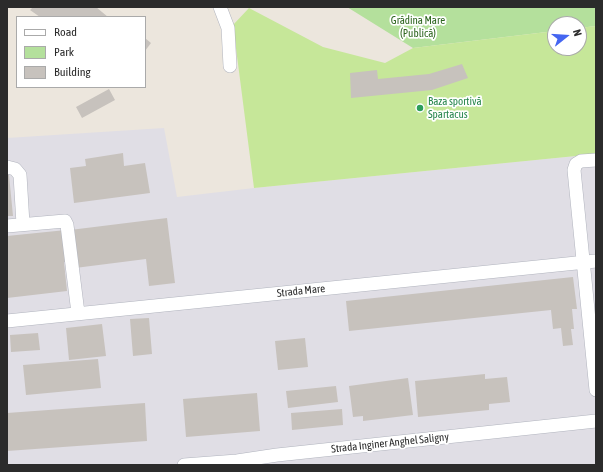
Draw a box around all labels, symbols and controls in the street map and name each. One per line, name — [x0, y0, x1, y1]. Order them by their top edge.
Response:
park label: Grădina Mare (Publică) — [391, 14, 445, 40]
legend — [16, 16, 146, 88]
north arrow — [547, 16, 587, 56]
text: Road — [54, 25, 77, 39]
text: N — [571, 28, 584, 38]
text: Park — [54, 45, 74, 59]
text: Building — [54, 65, 91, 79]
place label: Baza sportivă Spartacus — [428, 95, 482, 121]
marker: Baza sportivă Spartacus — [415, 103, 425, 113]
street label: Strada Mare — [276, 282, 326, 300]
street label: Strada Inginer Anghel Saligny — [331, 430, 449, 456]

